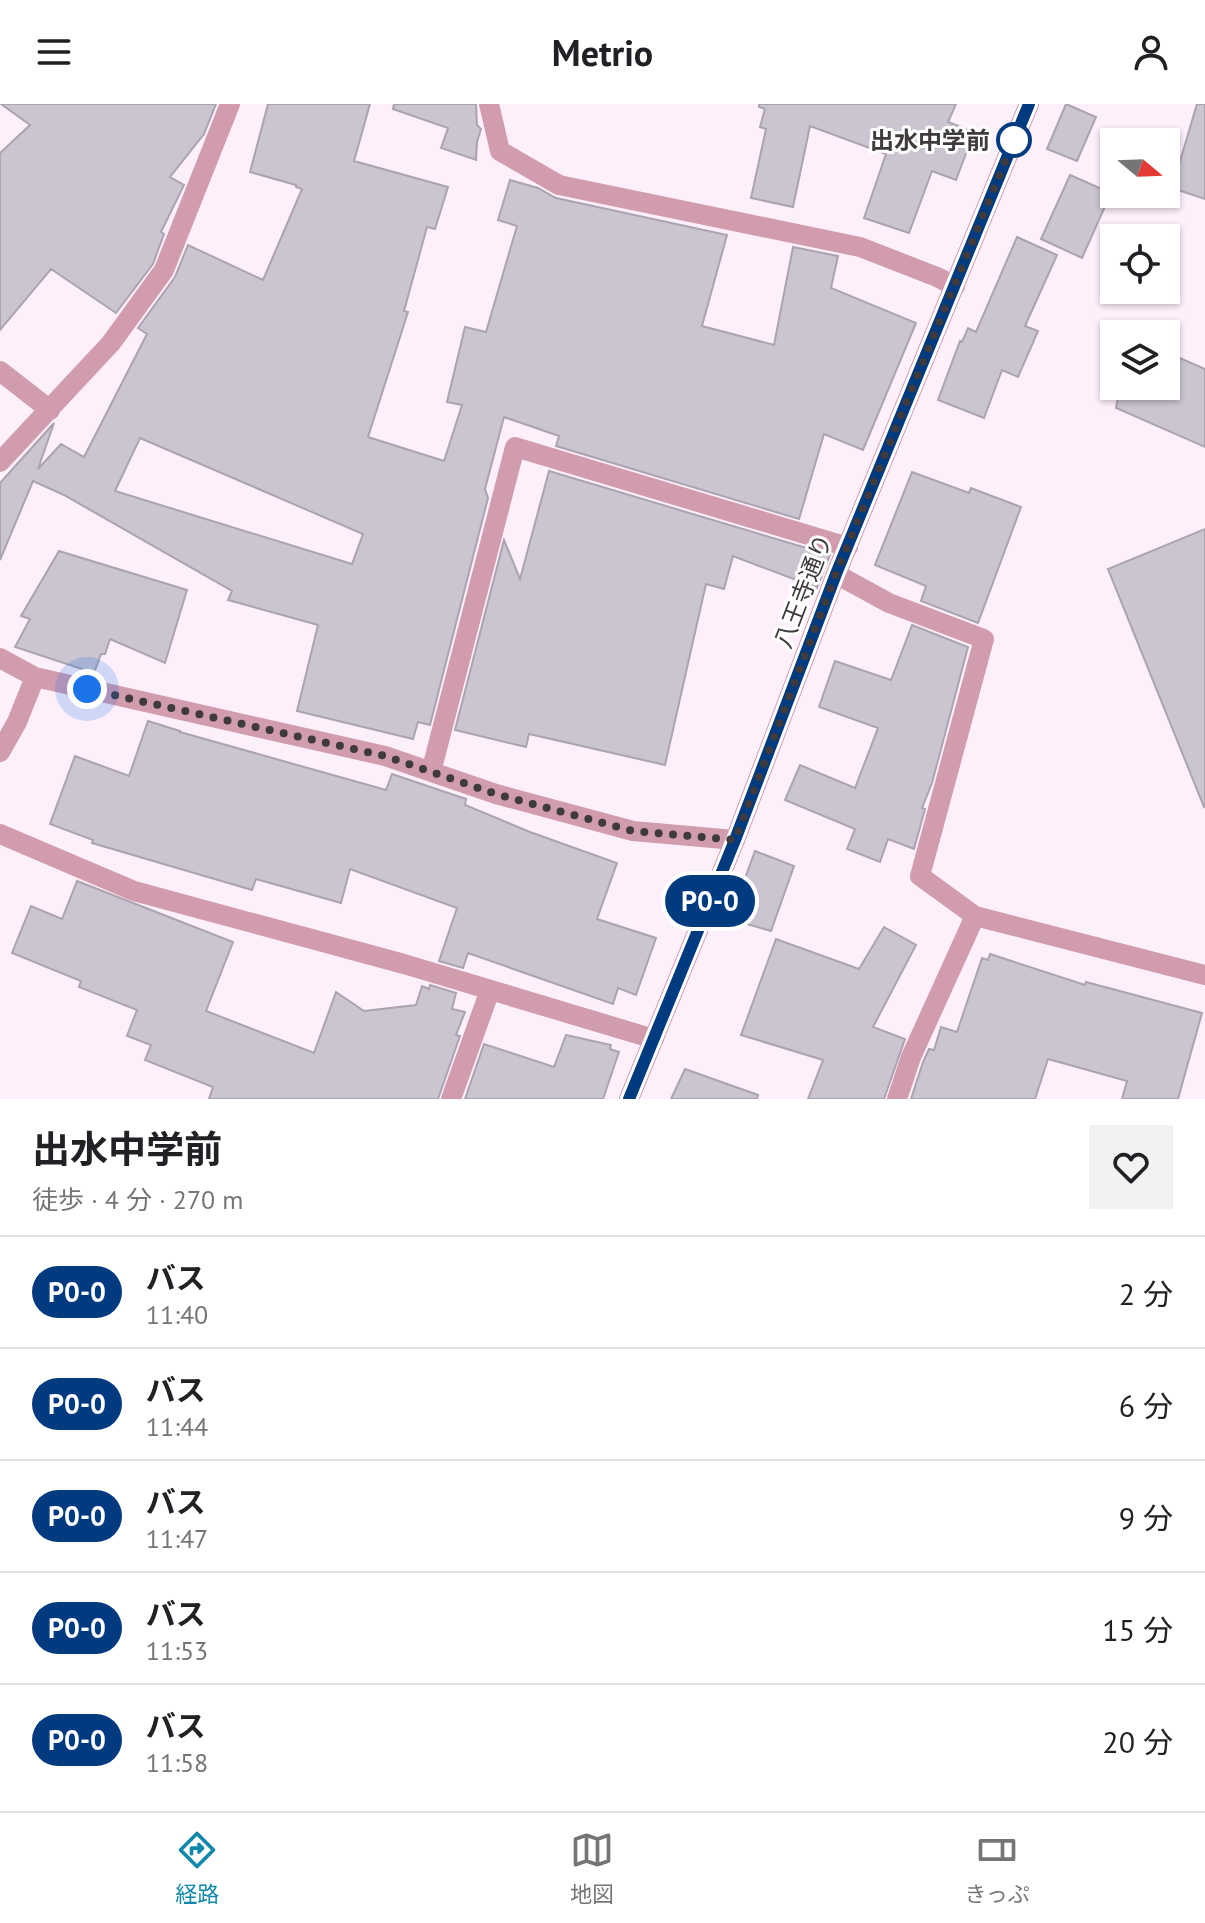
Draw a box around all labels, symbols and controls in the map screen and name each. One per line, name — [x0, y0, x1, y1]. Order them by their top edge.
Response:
text: Metrio — [552, 29, 653, 76]
icon: menu — [32, 30, 76, 74]
icon: person — [1129, 30, 1173, 74]
marker: 出水中学前 — [997, 123, 1031, 157]
place label: 出水中学前 — [870, 125, 990, 156]
north arrow — [1100, 128, 1180, 208]
map controls — [1100, 128, 1180, 400]
button: locate — [1100, 224, 1180, 304]
button: layers — [1100, 320, 1180, 400]
street label: 八王寺通り — [767, 529, 839, 653]
your location — [67, 669, 107, 709]
line badge: P0-0 — [654, 875, 766, 927]
text: P0-0 — [681, 882, 739, 919]
text: 出水中学前 — [32, 1124, 222, 1173]
button: heart — [1089, 1125, 1173, 1209]
text: 徒歩 · 4 分 · 270 m — [32, 1183, 243, 1216]
text: バス — [146, 1258, 206, 1297]
text: P0-0 — [48, 1273, 106, 1310]
text: 2 分 — [1119, 1274, 1173, 1313]
text: 11:40 — [146, 1298, 208, 1331]
text: バス — [146, 1370, 206, 1409]
text: P0-0 — [48, 1385, 106, 1422]
text: 6 分 — [1119, 1386, 1173, 1425]
text: 11:44 — [146, 1410, 208, 1443]
text: バス — [146, 1482, 206, 1521]
text: P0-0 — [48, 1497, 106, 1534]
text: 9 分 — [1119, 1498, 1173, 1537]
text: 11:47 — [146, 1522, 208, 1555]
text: バス — [146, 1594, 206, 1633]
text: P0-0 — [48, 1609, 106, 1646]
text: 15 分 — [1102, 1610, 1173, 1649]
text: 11:53 — [146, 1634, 208, 1667]
text: バス — [146, 1706, 206, 1745]
text: P0-0 — [48, 1721, 106, 1758]
text: 20 分 — [1102, 1722, 1173, 1761]
text: 11:58 — [146, 1746, 208, 1779]
tab: 経路 — [175, 1828, 219, 1908]
tab: 地図 — [570, 1828, 614, 1908]
tab: きっぷ — [965, 1828, 1030, 1908]

